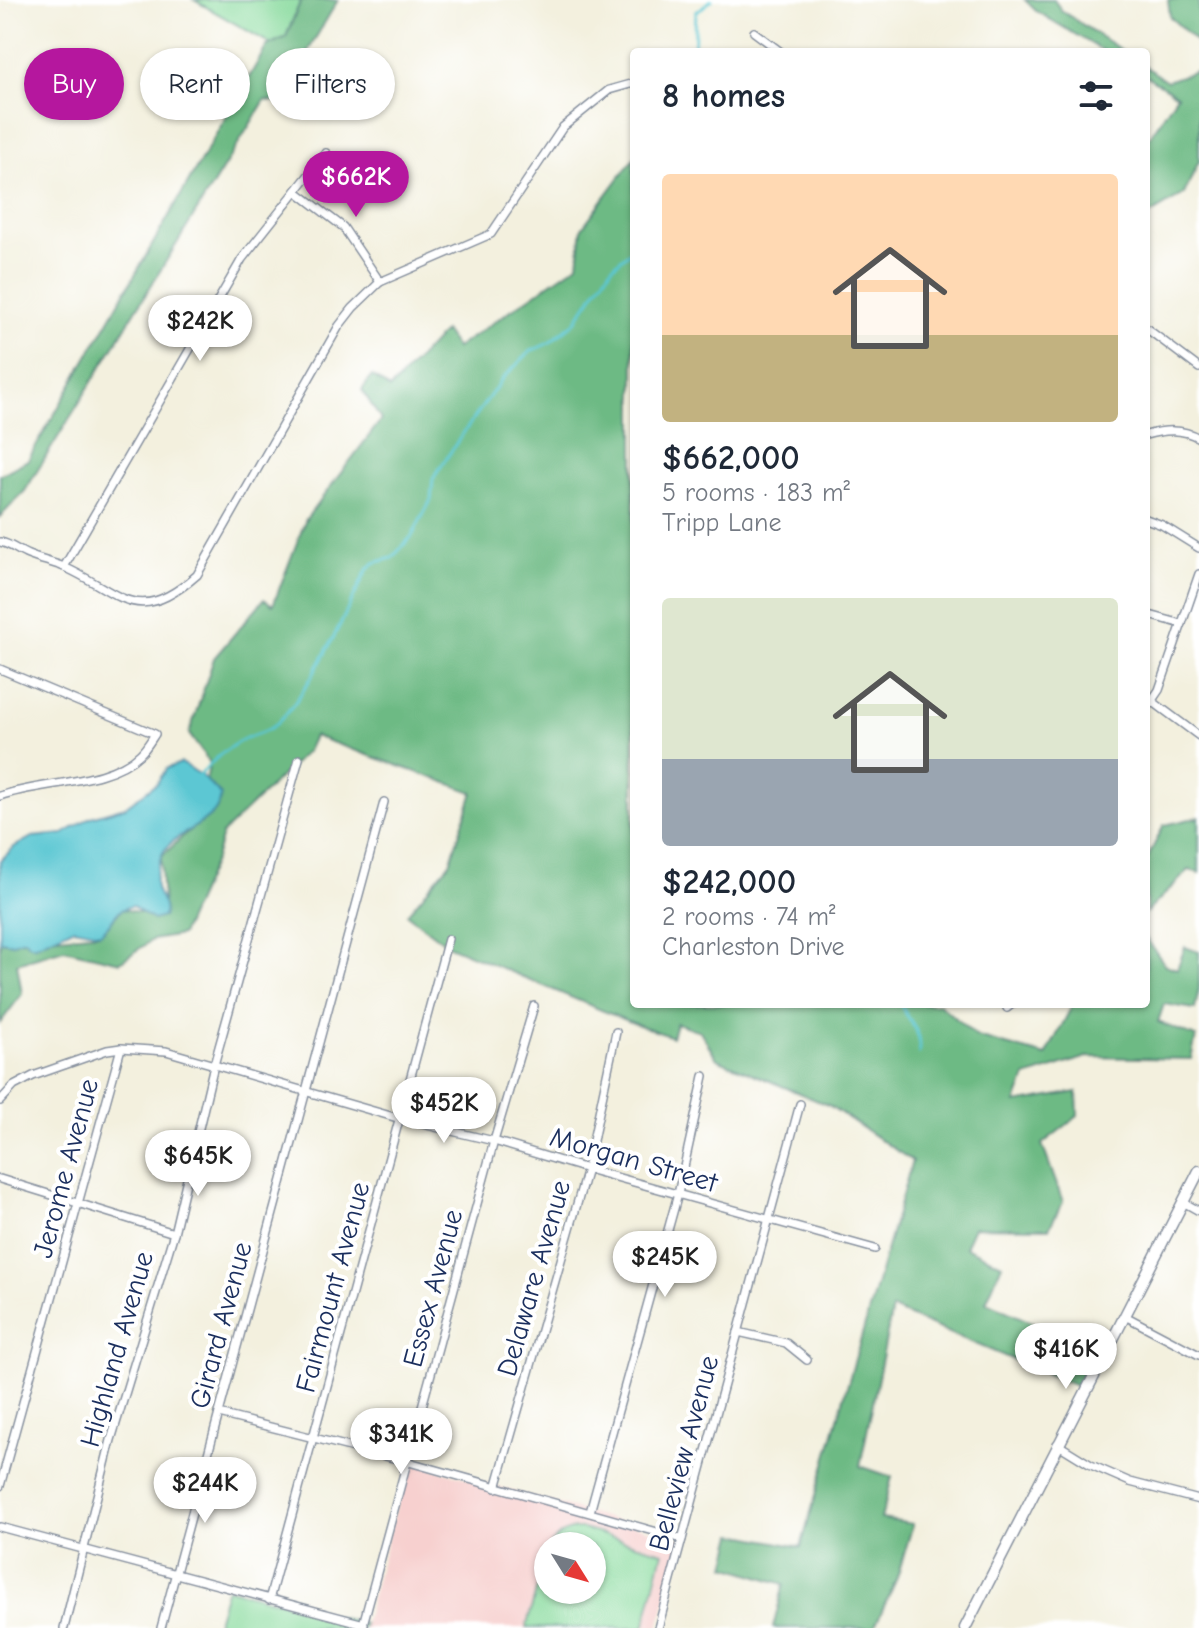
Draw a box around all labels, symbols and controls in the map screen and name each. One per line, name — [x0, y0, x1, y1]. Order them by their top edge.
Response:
chip: Buy — [24, 48, 124, 120]
chip: Rent — [140, 48, 250, 120]
chip: Filters — [266, 48, 395, 120]
icon: filters — [1074, 74, 1118, 118]
text: 8 homes — [662, 76, 785, 116]
pin: $662K — [300, 151, 412, 219]
text: $662K — [321, 162, 391, 192]
icon: home — [818, 226, 962, 370]
pin: $242K — [144, 295, 256, 363]
text: $242K — [166, 306, 234, 336]
text: $662,000 — [662, 438, 800, 478]
text: 5 rooms · 183 m² — [662, 478, 850, 508]
text: Tripp Lane — [662, 508, 781, 538]
icon: home — [818, 650, 962, 794]
text: $242,000 — [662, 862, 796, 902]
text: 2 rooms · 74 m² — [662, 902, 835, 932]
text: Charleston Drive — [662, 932, 845, 962]
street label: Jerome Avenue — [27, 1075, 105, 1261]
pin: $452K — [388, 1077, 500, 1145]
text: $452K — [409, 1088, 479, 1118]
street label: Morgan Street — [546, 1121, 722, 1199]
pin: $645K — [142, 1130, 254, 1198]
text: $645K — [163, 1141, 233, 1171]
street label: Delaware Avenue — [491, 1177, 577, 1380]
street label: Fairmount Avenue — [289, 1178, 376, 1396]
street label: Essex Avenue — [397, 1206, 469, 1371]
pin: $245K — [609, 1231, 721, 1299]
street label: Girard Avenue — [183, 1238, 259, 1412]
text: $245K — [631, 1242, 699, 1272]
street label: Highland Avenue — [74, 1248, 160, 1451]
pin: $416K — [1010, 1323, 1122, 1391]
text: $416K — [1033, 1334, 1099, 1364]
street label: Belleview Avenue — [642, 1352, 725, 1555]
pin: $341K — [345, 1408, 457, 1476]
text: $341K — [368, 1419, 434, 1449]
pin: $244K — [149, 1457, 261, 1525]
text: $244K — [172, 1468, 238, 1498]
north arrow — [534, 1532, 606, 1604]
map controls — [534, 1532, 606, 1604]

